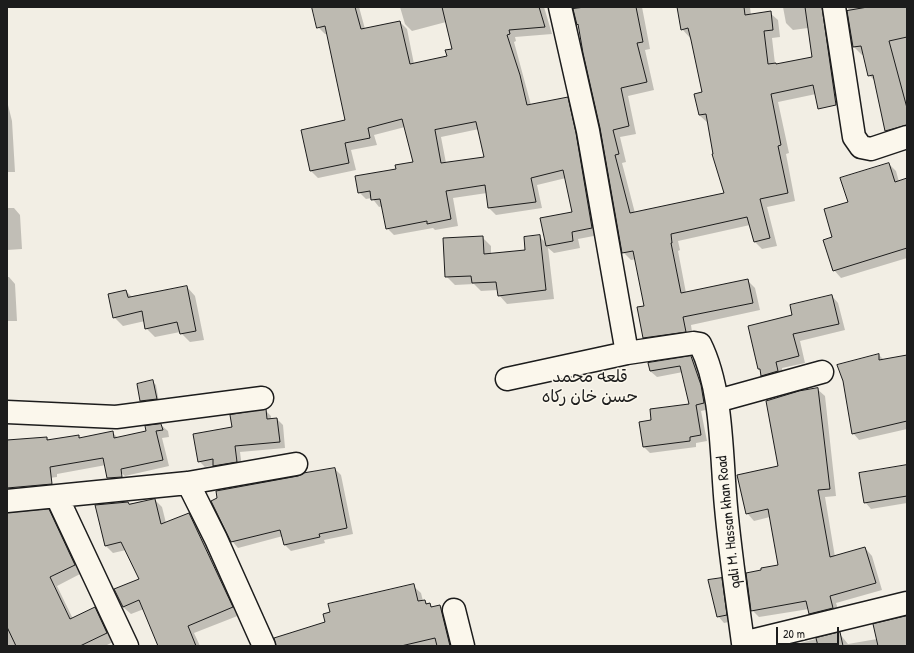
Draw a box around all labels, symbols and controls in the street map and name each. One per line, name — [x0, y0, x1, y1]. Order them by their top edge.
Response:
district label: قلعه محمد حسن خان رکاه — [542, 367, 638, 407]
street label: qali M. Hassan khan Road — [713, 455, 745, 589]
scale bar — [778, 619, 841, 645]
text: 20 m — [783, 625, 805, 642]

